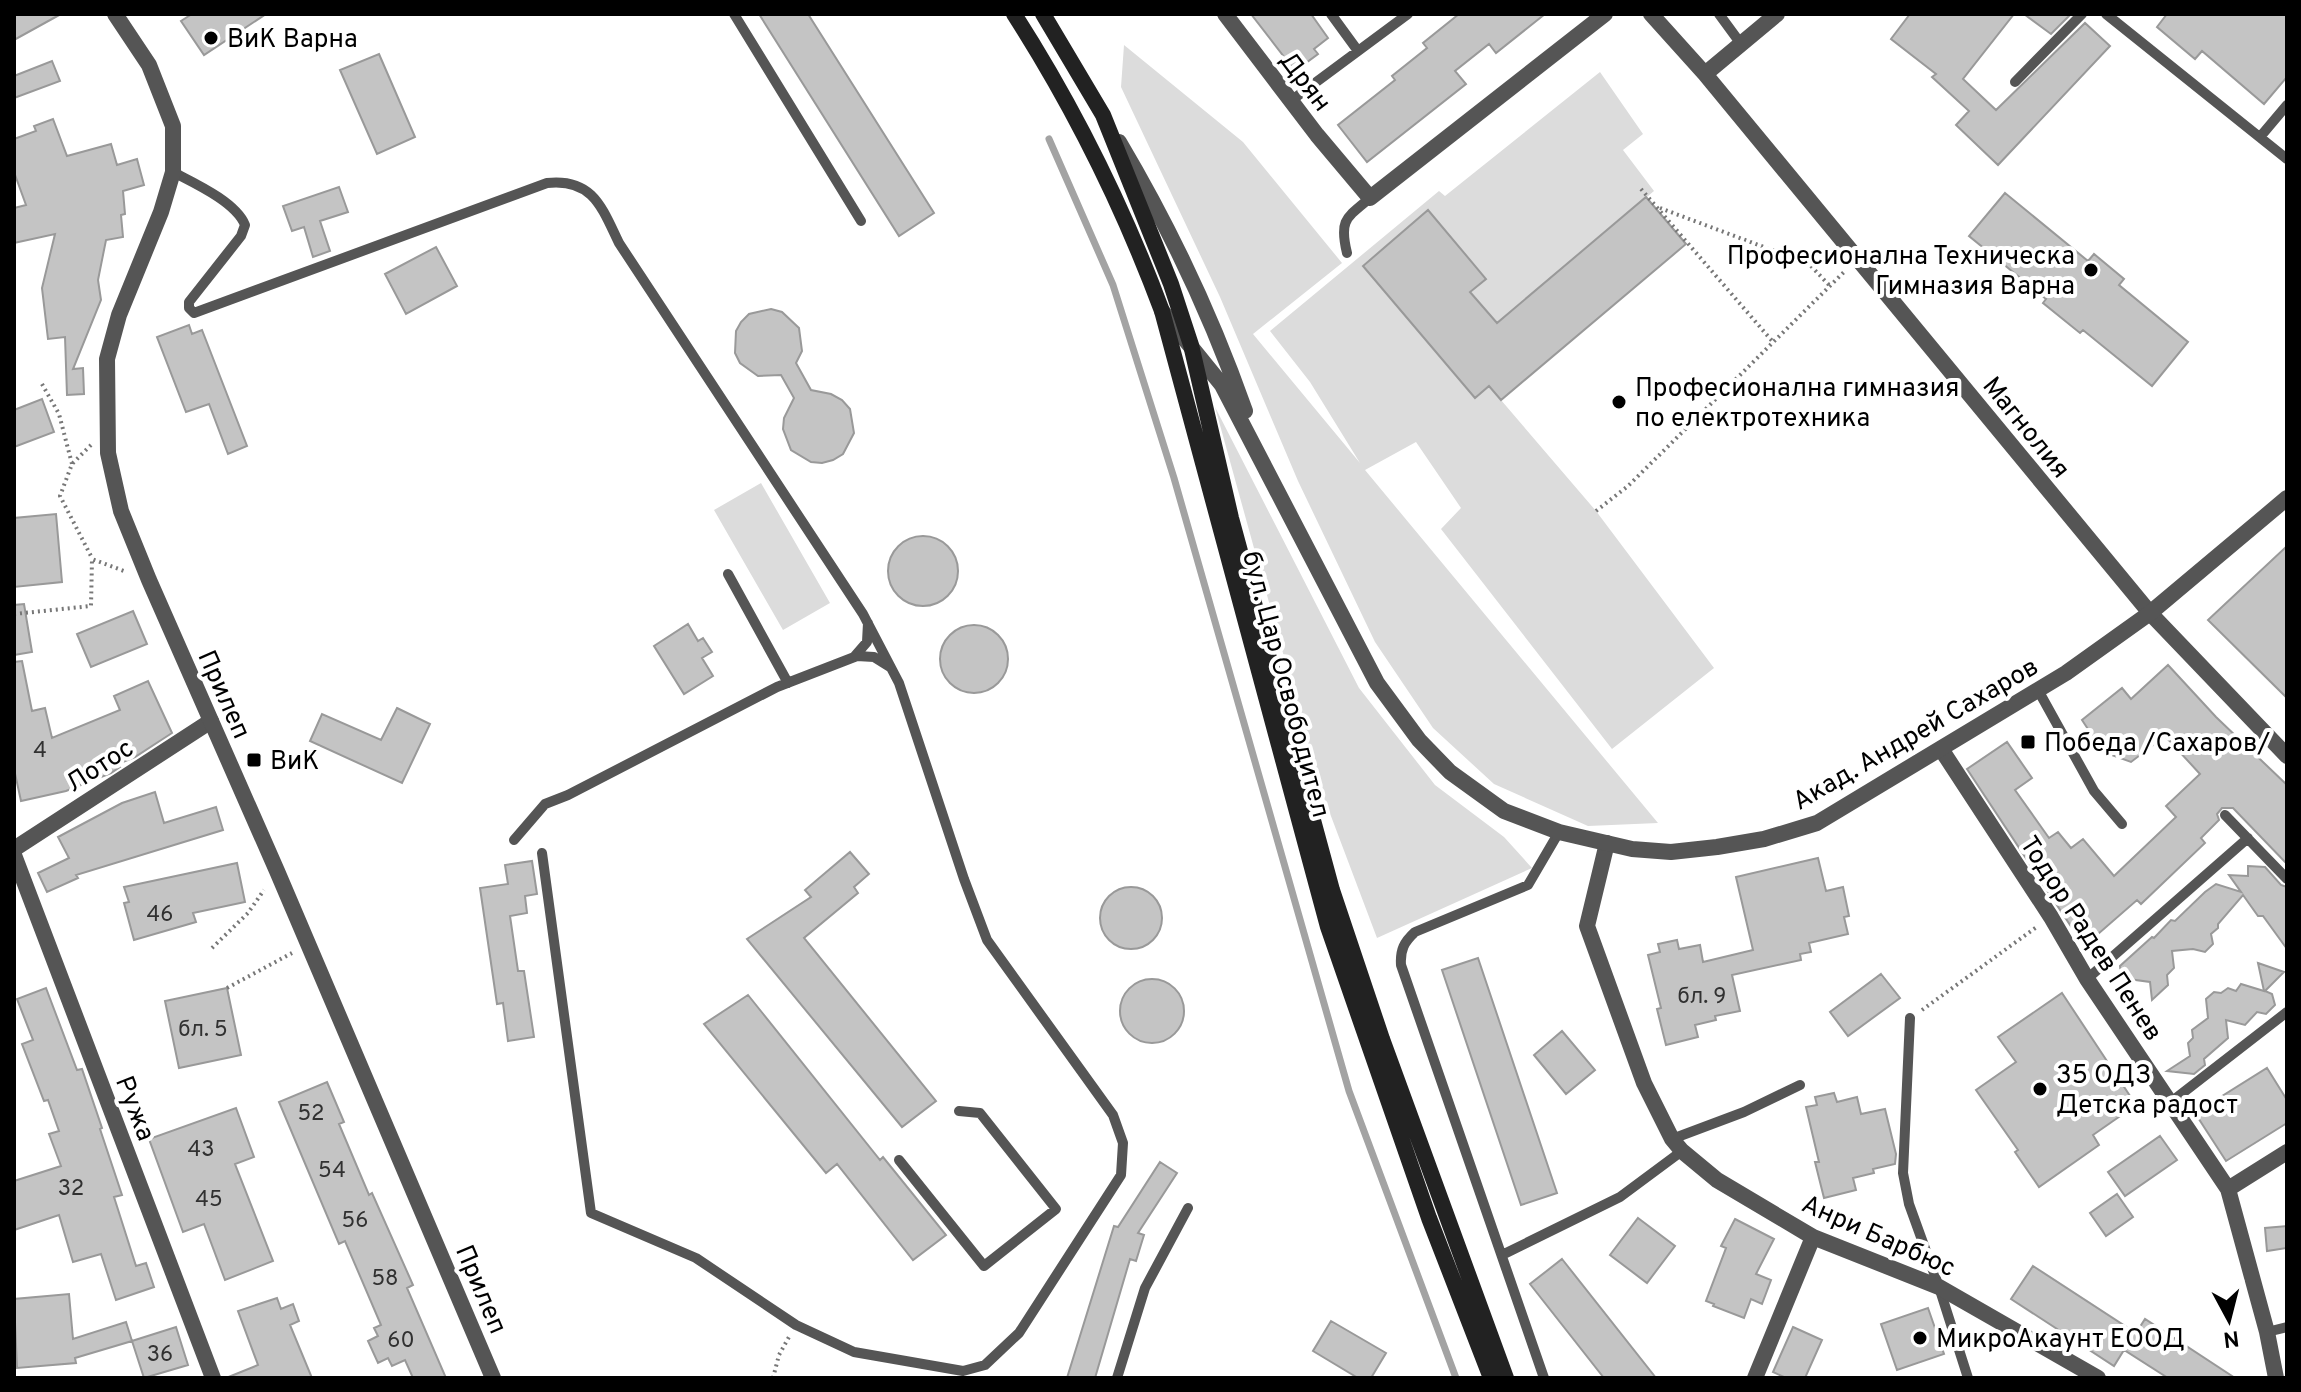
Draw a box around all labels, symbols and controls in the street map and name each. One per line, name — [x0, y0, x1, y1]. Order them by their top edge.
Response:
place label: ВиК Варна — [227, 24, 358, 57]
marker: ВиК Варна — [202, 29, 220, 47]
street label: Дрян — [1271, 46, 1337, 119]
place label: Професионална Техническа Гимназия Варна — [1727, 241, 2075, 304]
marker: Професионална Техническа Гимназия Варна — [2082, 261, 2100, 279]
street label: Магнолия — [1974, 371, 2076, 486]
place label: Професионална гимназия по електротехника — [1635, 373, 1959, 436]
marker: Професионална гимназия по електротехника — [1610, 393, 1628, 411]
street label: бул. Цар Освободител — [1233, 548, 1336, 821]
street label: Прилеп — [189, 646, 257, 744]
street label: Акад. Андрей Сахаров — [1787, 651, 2045, 819]
place label: Победа /Сахаров/ — [2044, 728, 2270, 761]
street label: Лотос — [60, 733, 141, 801]
marker: Победа /Сахаров/ — [2019, 733, 2037, 751]
house number: 4 — [33, 738, 47, 765]
place label: ВиК — [270, 746, 320, 779]
marker: ВиК — [245, 751, 263, 769]
street label: Тодор Радев Пенев — [2011, 830, 2169, 1048]
house number: 46 — [147, 902, 173, 929]
house number: бл. 9 — [1677, 984, 1727, 1011]
house number: бл. 5 — [178, 1017, 228, 1044]
place label: 35 ОДЗ Детска радост — [2056, 1060, 2238, 1123]
street label: Ружа — [106, 1072, 161, 1146]
marker: 35 ОДЗ Детска радост — [2031, 1080, 2049, 1098]
house number: 52 — [297, 1101, 325, 1128]
house number: 43 — [188, 1137, 214, 1164]
house number: 54 — [318, 1158, 346, 1185]
house number: 32 — [58, 1176, 84, 1203]
house number: 45 — [195, 1187, 223, 1214]
street label: Анри Барбюс — [1796, 1189, 1960, 1286]
house number: 56 — [342, 1208, 368, 1235]
street label: Прилеп — [446, 1240, 513, 1339]
house number: 58 — [371, 1266, 399, 1293]
north arrow — [2189, 1280, 2269, 1360]
text: N — [2222, 1323, 2241, 1352]
place label: МикроАкаунт ЕООД — [1936, 1324, 2185, 1357]
house number: 60 — [387, 1328, 415, 1355]
marker: МикроАкаунт ЕООД — [1911, 1329, 1929, 1347]
house number: 36 — [147, 1342, 173, 1369]

